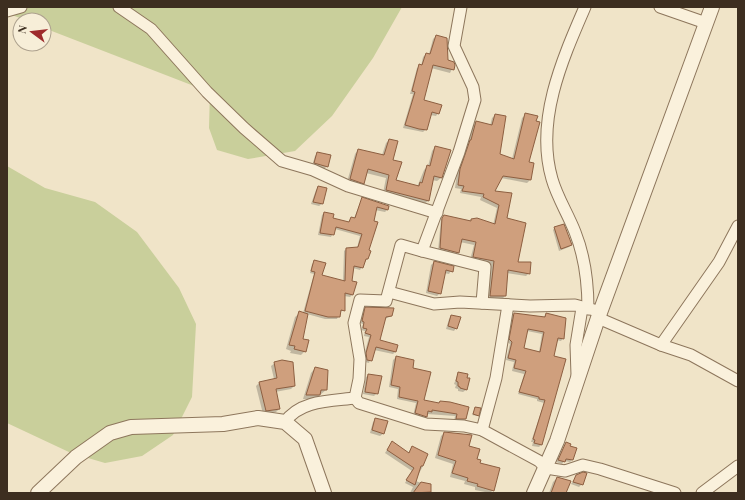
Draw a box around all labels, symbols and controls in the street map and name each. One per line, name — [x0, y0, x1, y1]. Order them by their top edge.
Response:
north arrow — [12, 12, 52, 52]
text: N — [14, 23, 30, 35]

